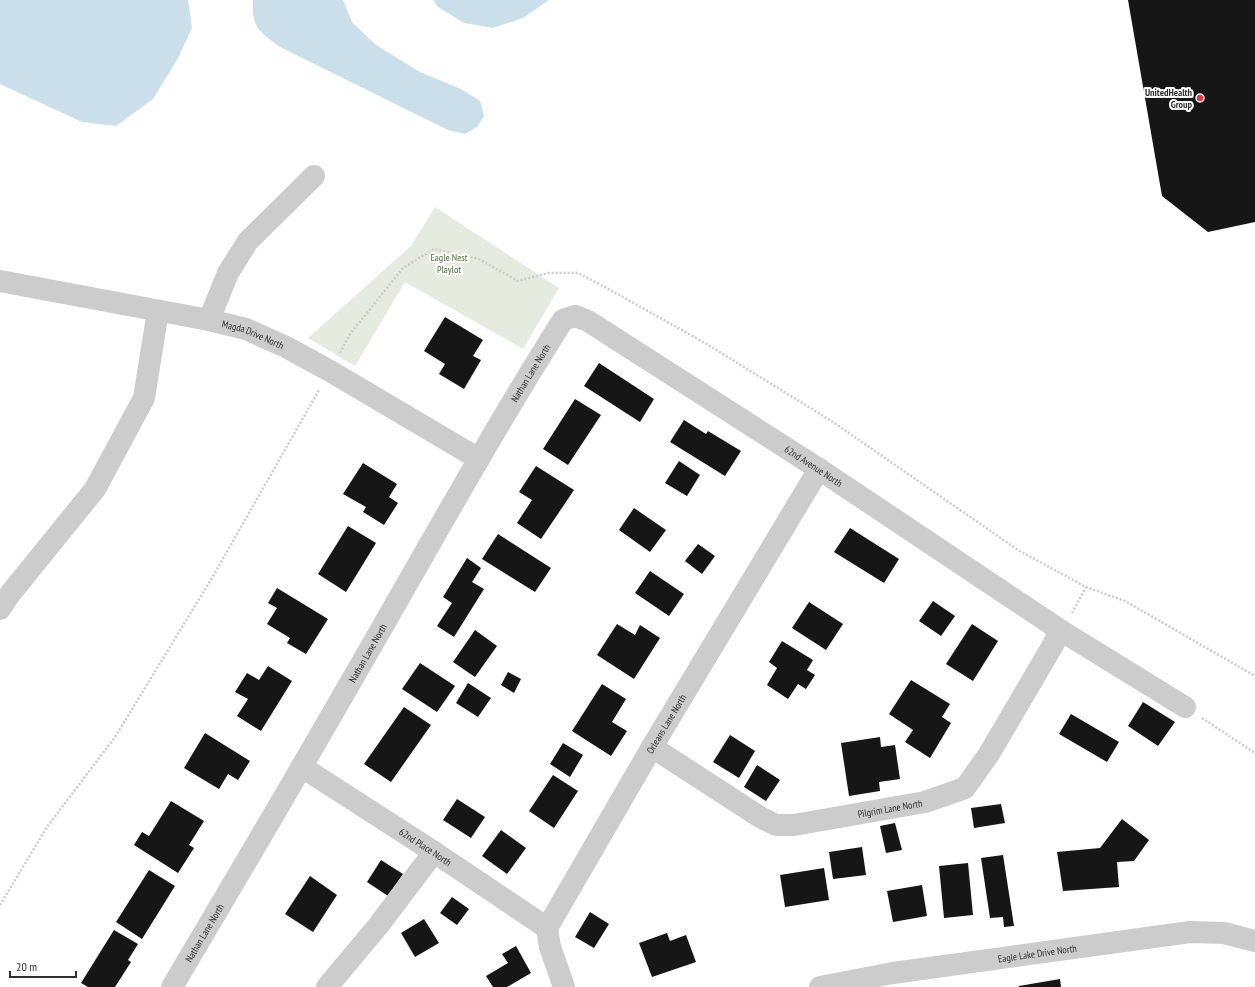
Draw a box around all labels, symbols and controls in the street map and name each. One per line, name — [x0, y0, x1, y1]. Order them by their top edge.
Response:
place label: UnitedHealth Group — [1145, 86, 1193, 111]
marker: UnitedHealth Group — [1195, 93, 1205, 103]
park label: Eagle Nest Playlot — [431, 251, 468, 276]
street label: Magda Drive North — [221, 317, 286, 352]
street label: Nathan Lane North — [508, 342, 553, 404]
street label: 62nd Avenue North — [782, 443, 845, 490]
street label: Nathan Lane North — [346, 622, 390, 685]
street label: Orleans Lane North — [644, 692, 689, 756]
street label: Pilgrim Lane North — [857, 797, 923, 821]
street label: 62nd Place North — [396, 825, 454, 869]
street label: Nathan Lane North — [182, 901, 227, 965]
street label: Eagle Lake Drive North — [997, 942, 1078, 965]
scale bar — [10, 953, 76, 979]
text: 20 m — [16, 959, 37, 974]

